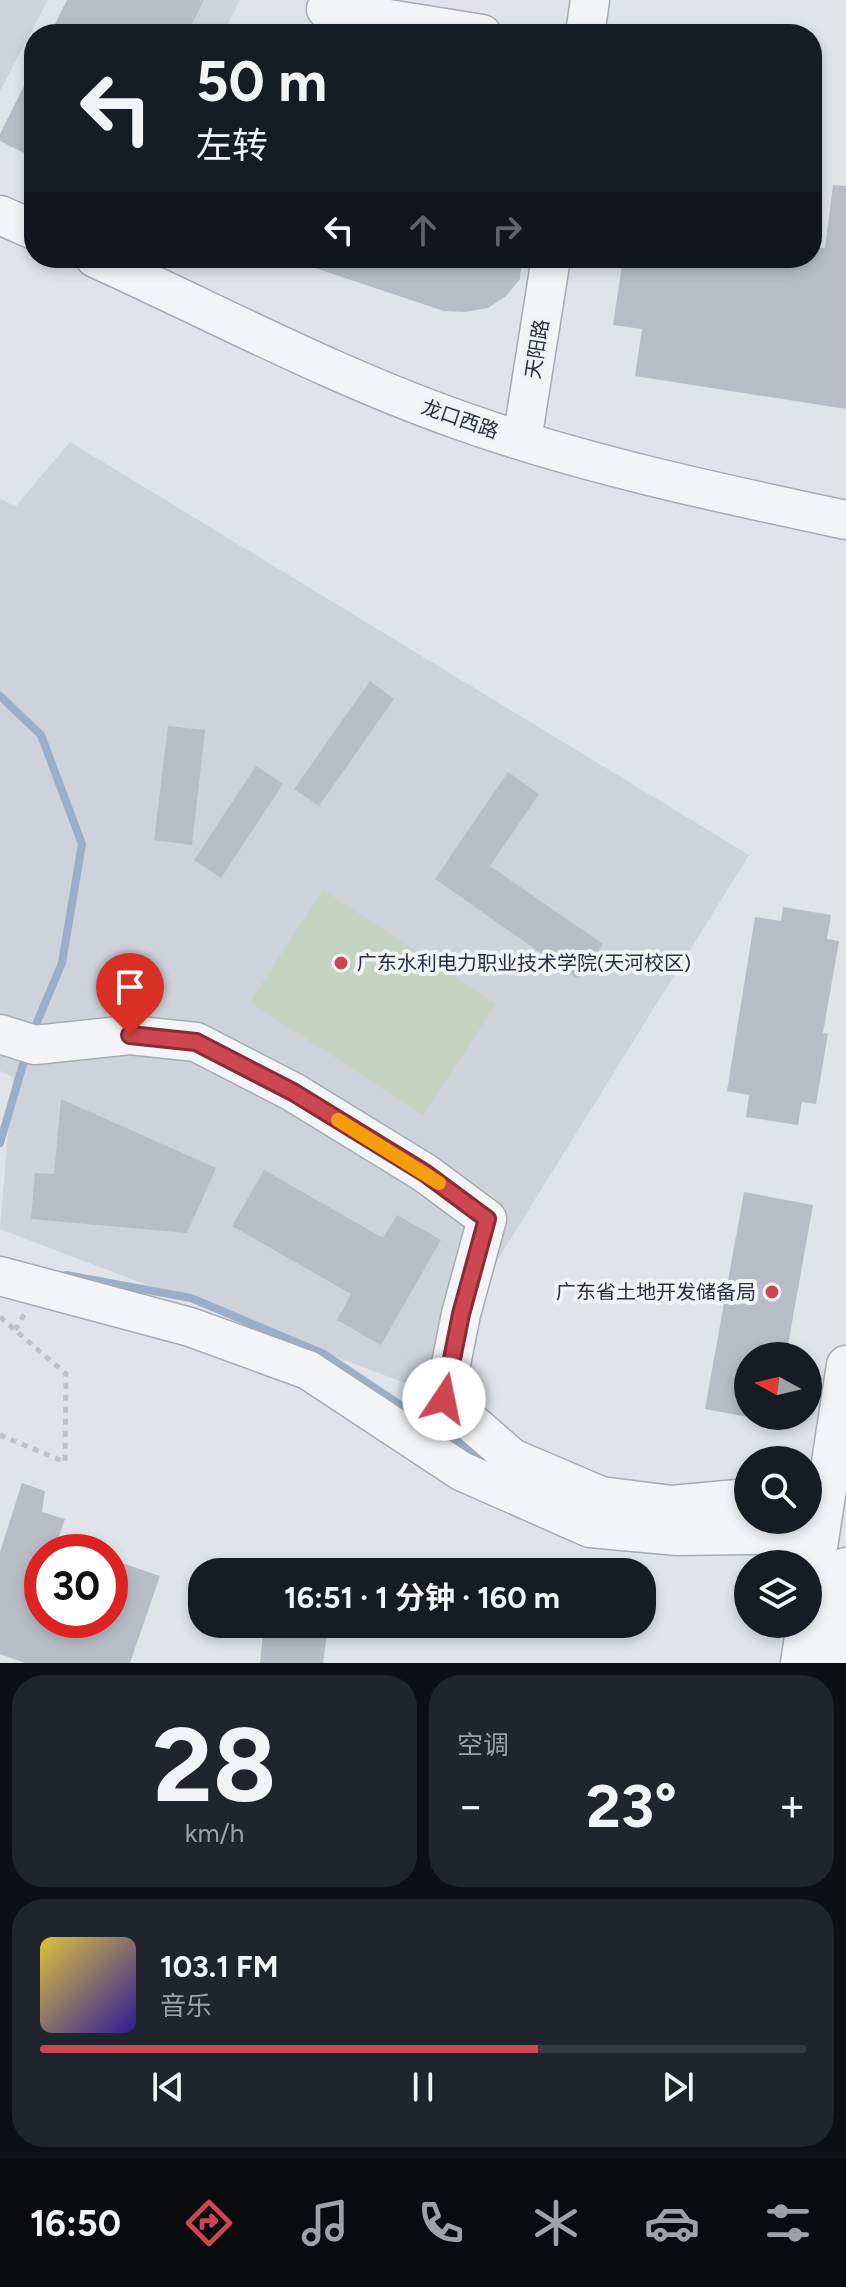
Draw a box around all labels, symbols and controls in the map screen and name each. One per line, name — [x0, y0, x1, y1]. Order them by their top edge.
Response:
text: 50 m — [196, 48, 327, 115]
icon: left — [64, 56, 168, 160]
text: 左转 — [196, 124, 268, 167]
icon: left — [317, 208, 361, 252]
icon: ahead — [401, 208, 445, 252]
icon: right — [485, 208, 529, 252]
street label: 天阳路 — [520, 317, 554, 381]
street label: 龙口西路 — [418, 395, 502, 443]
place label: 广东水利电力职业技术学院(天河校区) — [357, 951, 691, 975]
pin — [96, 953, 164, 1035]
marker: 广东水利电力职业技术学院(天河校区) — [332, 954, 350, 972]
icon: arrive — [108, 965, 152, 1009]
place label: 广东省土地开发储备局 — [556, 1280, 756, 1304]
marker: 广东省土地开发储备局 — [763, 1283, 781, 1301]
north arrow — [734, 1342, 822, 1430]
map controls — [734, 1342, 822, 1638]
position arrow — [402, 1357, 486, 1441]
button: search — [734, 1446, 822, 1534]
speed limit sign: 30 — [24, 1534, 128, 1638]
button: layers — [734, 1550, 822, 1638]
text: 16:51 · 1 分钟 · 160 m — [284, 1579, 560, 1616]
text: 28 — [153, 1702, 276, 1827]
text: 空调 — [457, 1729, 509, 1761]
text: 23° — [586, 1770, 677, 1842]
text: − — [457, 1779, 484, 1832]
text: + — [779, 1779, 806, 1832]
text: km/h — [185, 1817, 244, 1849]
text: 103.1 FM — [160, 1948, 278, 1985]
text: 音乐 — [160, 1990, 212, 2022]
icon: previous — [146, 2065, 190, 2109]
icon: pause — [401, 2065, 445, 2109]
icon: next — [656, 2065, 700, 2109]
icon: directions — [181, 2195, 237, 2251]
icon: music — [297, 2195, 353, 2251]
icon: phone — [413, 2195, 469, 2251]
icon: climate — [528, 2195, 584, 2251]
icon: car — [644, 2195, 700, 2251]
icon: filters — [760, 2195, 816, 2251]
text: 16:50 — [30, 2202, 121, 2245]

